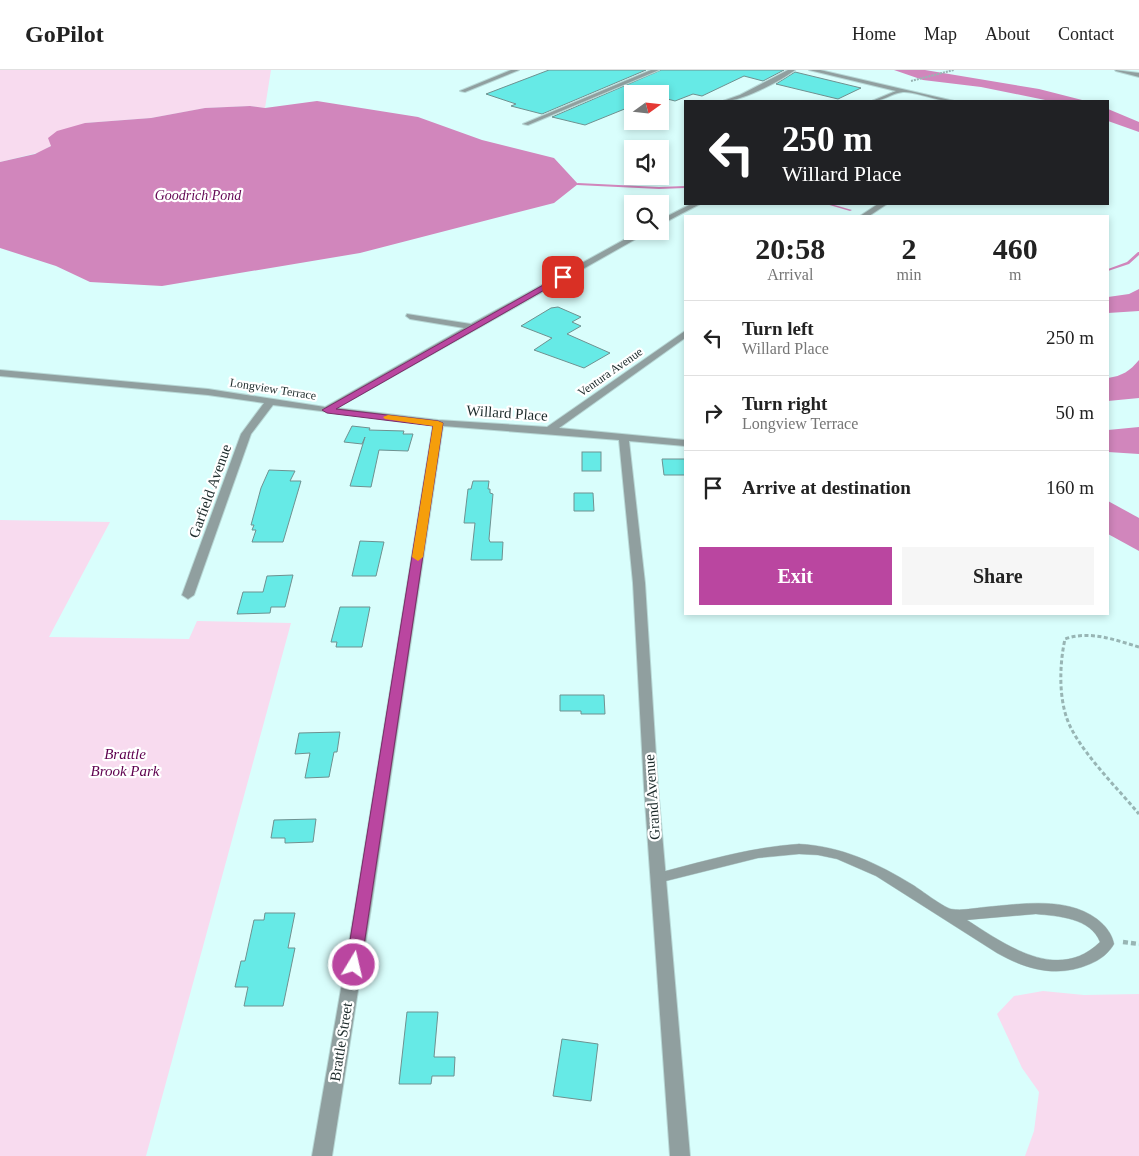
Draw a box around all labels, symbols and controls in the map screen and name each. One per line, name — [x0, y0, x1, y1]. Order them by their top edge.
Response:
text: GoPilot — [25, 21, 104, 47]
text: Home — [852, 24, 896, 44]
text: Map — [924, 24, 957, 44]
text: About — [985, 24, 1030, 44]
text: Contact — [1058, 24, 1114, 44]
north arrow — [624, 85, 669, 130]
map controls — [624, 85, 669, 240]
icon: left — [699, 120, 764, 185]
text: 250 m — [782, 120, 872, 159]
button: sound — [624, 140, 669, 185]
text: Willard Place — [782, 161, 901, 186]
water label: Goodrich Pond — [155, 188, 242, 203]
button: search — [624, 195, 669, 240]
text: 20:58 — [755, 232, 825, 265]
text: 2 — [901, 232, 916, 265]
text: 460 — [993, 232, 1038, 265]
pin — [542, 256, 584, 298]
icon: arrive — [549, 263, 577, 291]
text: Arrival — [767, 266, 813, 283]
text: min — [897, 266, 921, 283]
text: m — [1009, 266, 1021, 283]
text: Turn left — [742, 318, 814, 339]
icon: left — [699, 324, 727, 352]
text: 250 m — [1046, 327, 1094, 348]
text: Willard Place — [742, 340, 829, 357]
street label: Ventura Avenue — [575, 344, 645, 400]
street label: Longview Terrace — [229, 375, 317, 403]
text: Turn right — [742, 393, 827, 414]
icon: right — [699, 399, 727, 427]
street label: Willard Place — [466, 402, 549, 424]
text: 50 m — [1055, 402, 1094, 423]
text: Longview Terrace — [742, 415, 858, 432]
street label: Garfield Avenue — [186, 442, 234, 540]
icon: arrive — [699, 474, 727, 502]
text: Arrive at destination — [742, 477, 911, 498]
text: 160 m — [1046, 477, 1094, 498]
button: Exit — [699, 547, 892, 605]
button: Share — [902, 547, 1094, 605]
park label: Brattle Brook Park — [90, 746, 160, 779]
street label: Grand Avenue — [641, 753, 663, 840]
position arrow — [327, 938, 379, 990]
street label: Brattle Street — [327, 1001, 355, 1083]

